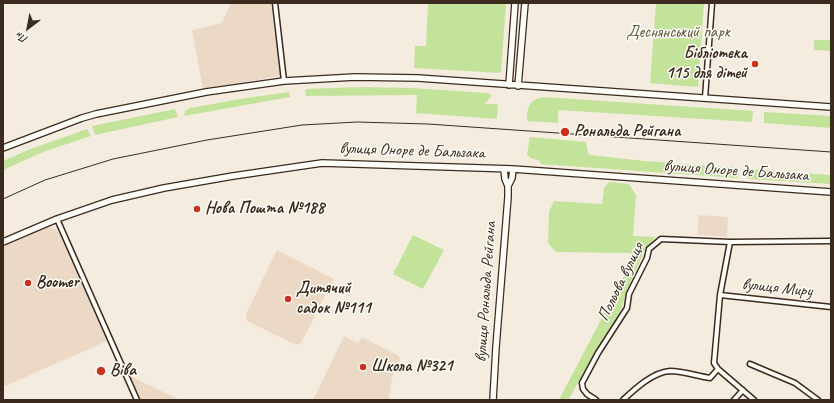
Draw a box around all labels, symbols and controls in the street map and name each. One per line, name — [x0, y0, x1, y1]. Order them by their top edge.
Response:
north arrow — [8, 8, 48, 48]
park label: Деснянський парк — [626, 23, 730, 43]
text: Пн — [13, 29, 30, 47]
place label: Бібліотека 115 для дітей — [666, 44, 747, 84]
marker: Бібліотека 115 для дітей — [750, 59, 760, 69]
place label: Рональда Рейгана — [574, 122, 680, 142]
marker: Рональда Рейгана — [559, 126, 571, 138]
street label: вулиця Оноре де Бальзака — [339, 138, 485, 164]
street label: вулиця Оноре де Бальзака — [663, 156, 809, 186]
place label: Нова Пошта №188 — [205, 199, 324, 219]
marker: Нова Пошта №188 — [192, 204, 202, 214]
street label: вулиця Рональда Рейгана — [471, 221, 501, 363]
street label: Польова вулиця — [593, 239, 649, 325]
place label: Boomer — [36, 273, 79, 293]
street label: вулиця Миру — [741, 274, 813, 302]
marker: Boomer — [23, 278, 33, 288]
place label: Дитячий садок №111 — [296, 279, 371, 319]
marker: Дитячий садок №111 — [283, 294, 293, 304]
place label: Школа №321 — [371, 357, 453, 377]
place label: Віва — [110, 361, 136, 381]
marker: Школа №321 — [358, 362, 368, 372]
marker: Віва — [95, 365, 107, 377]

